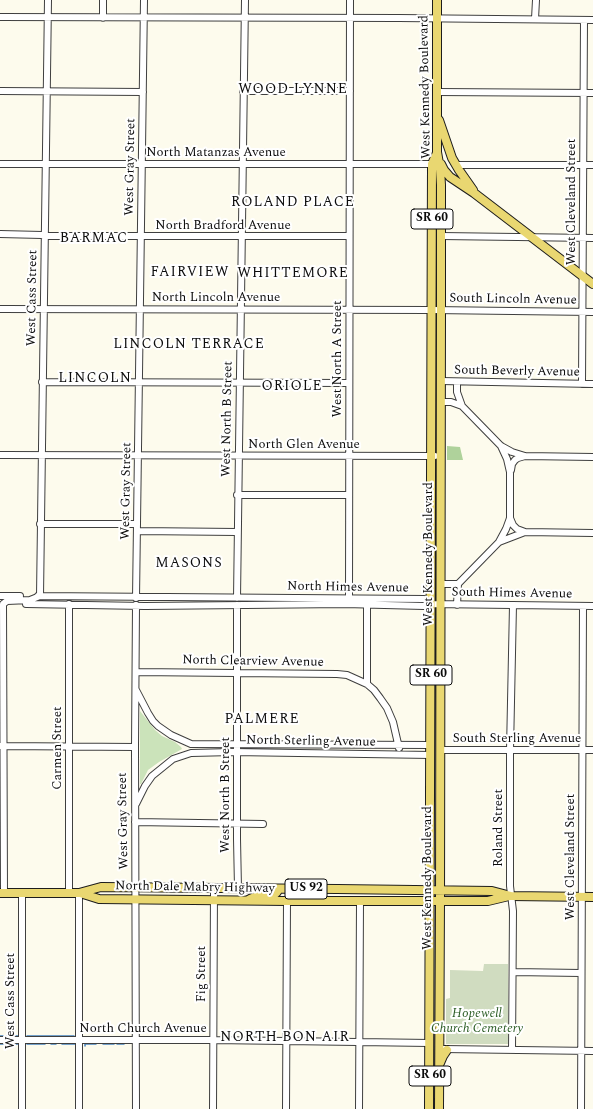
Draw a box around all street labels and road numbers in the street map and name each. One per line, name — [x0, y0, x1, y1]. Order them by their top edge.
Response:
street label: West Kennedy Boulevard — [417, 15, 435, 159]
street label: West Gray Street — [122, 118, 140, 216]
street label: West Cleveland Street — [564, 139, 580, 265]
street label: North Matanzas Avenue — [146, 145, 286, 161]
road number: SR 60 — [411, 209, 453, 229]
street label: North Bradford Avenue — [155, 218, 291, 234]
street label: West Cass Street — [24, 250, 42, 346]
street label: North Lincoln Avenue — [152, 290, 280, 306]
street label: South Lincoln Avenue — [449, 291, 577, 309]
street label: West North A Street — [330, 300, 346, 418]
street label: West North B Street — [219, 361, 237, 477]
street label: South Beverly Avenue — [454, 363, 580, 381]
street label: North Glen Avenue — [248, 437, 360, 453]
street label: West Gray Street — [118, 442, 136, 540]
street label: West Kennedy Boulevard — [421, 482, 437, 626]
street label: North Himes Avenue — [287, 579, 409, 597]
street label: South Himes Avenue — [452, 585, 572, 603]
street label: North Clearview Avenue — [182, 653, 324, 671]
road number: SR 60 — [410, 665, 452, 685]
street label: Carmen Street — [50, 706, 66, 790]
street label: South Sterling Avenue — [453, 731, 581, 747]
street label: North Sterling Avenue — [246, 733, 376, 751]
street label: West North B Street — [218, 737, 234, 853]
street label: West Gray Street — [115, 772, 133, 870]
street label: Roland Street — [491, 789, 507, 867]
street label: West Cleveland Street — [563, 794, 579, 920]
street label: West Kennedy Boulevard — [420, 806, 436, 950]
street label: North Dale Mabry Highway — [115, 879, 275, 897]
road number: US 92 — [285, 879, 327, 899]
street label: Fig Street — [194, 946, 210, 1002]
street label: West Cass Street — [3, 953, 19, 1049]
street label: North Church Avenue — [79, 1021, 207, 1037]
road number: SR 60 — [409, 1066, 451, 1086]

